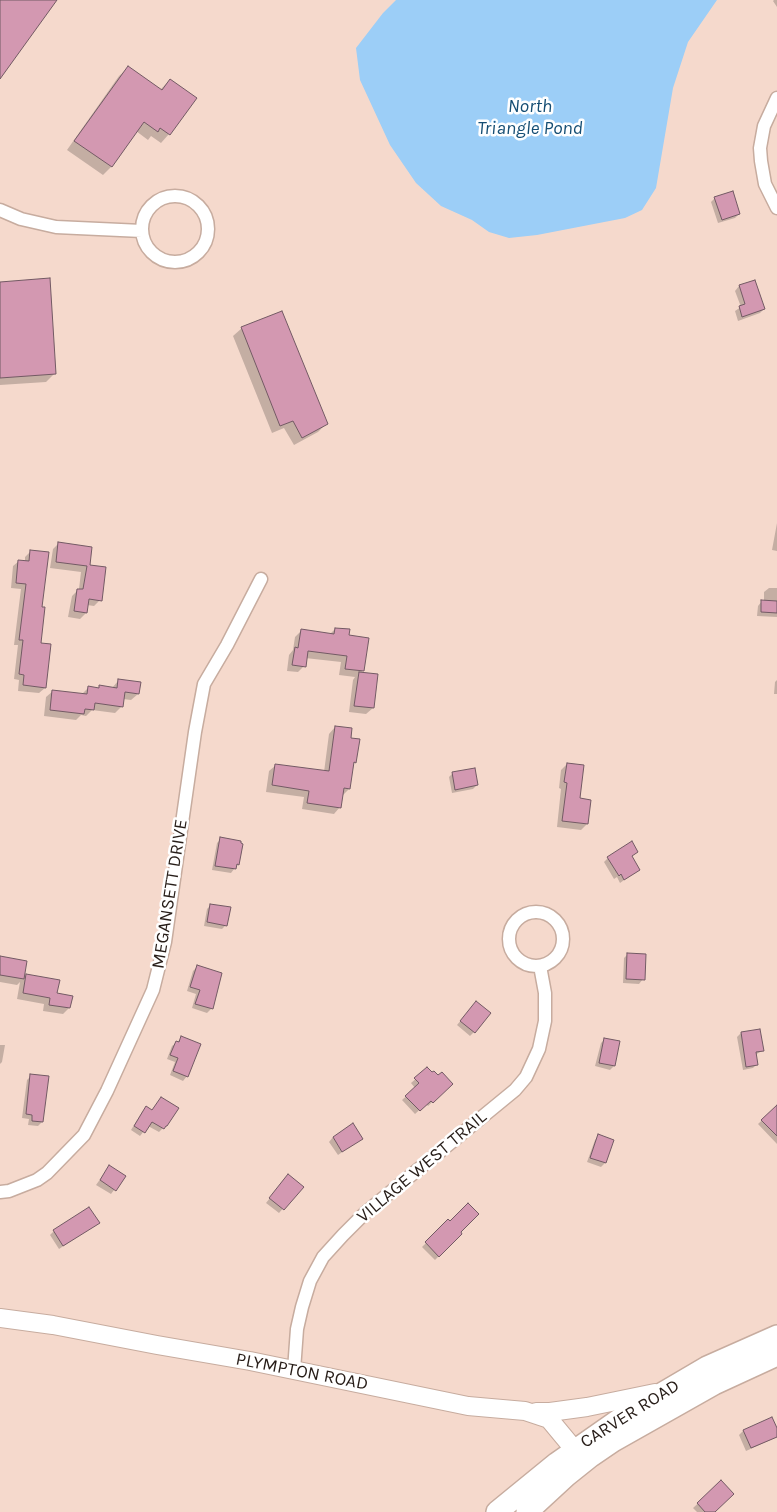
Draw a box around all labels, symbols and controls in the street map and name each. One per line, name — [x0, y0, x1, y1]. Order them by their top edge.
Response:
water label: North Triangle Pond — [477, 96, 583, 140]
street label: MEGANSETT DRIVE — [148, 818, 192, 970]
street label: VILLAGE WEST TRAIL — [353, 1106, 491, 1228]
street label: PLYMPTON ROAD — [234, 1349, 370, 1395]
street label: CARVER ROAD — [576, 1375, 684, 1453]

